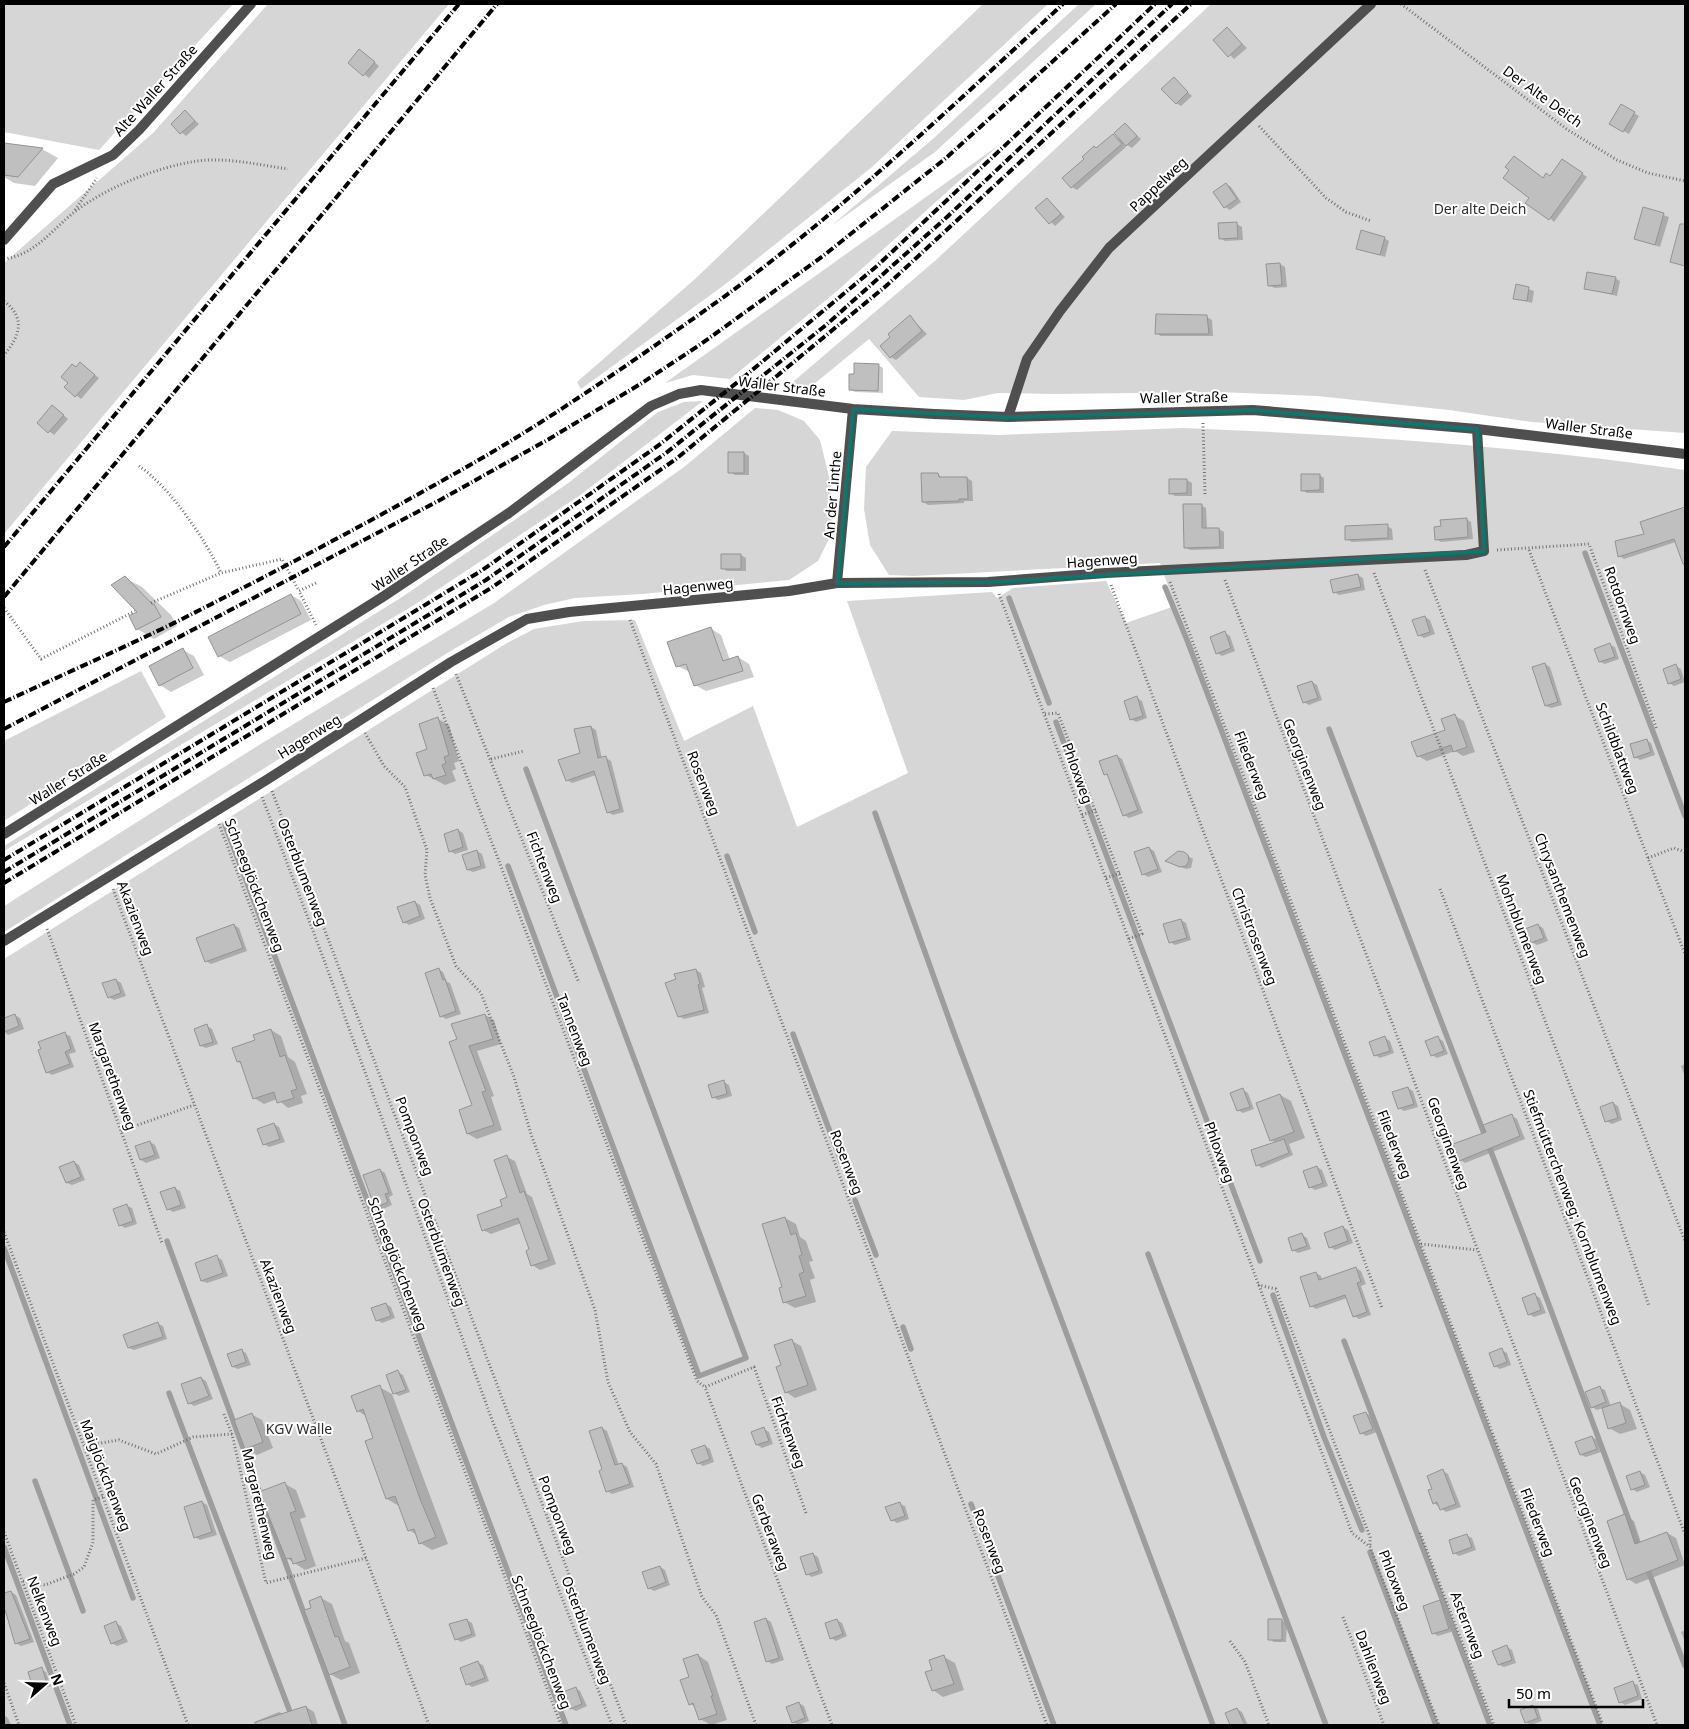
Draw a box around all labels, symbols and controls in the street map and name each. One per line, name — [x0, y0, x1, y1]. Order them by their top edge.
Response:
street label: Alte Waller Straße — [109, 40, 201, 140]
street label: Der Alte Deich — [1499, 61, 1587, 131]
street label: Pappelweg — [1125, 152, 1191, 216]
park label: Der alte Deich — [1434, 199, 1526, 218]
street label: Waller Straße — [737, 371, 827, 401]
street label: Waller Straße — [1140, 387, 1228, 407]
street label: Waller Straße — [1544, 413, 1634, 443]
street label: An der Linthe — [819, 450, 845, 540]
street label: Waller Straße — [368, 530, 452, 595]
street label: Hagenweg — [1066, 548, 1138, 572]
street label: Rotdornweg — [1600, 564, 1646, 646]
street label: Hagenweg — [662, 573, 734, 599]
street label: Schildblattweg — [1592, 700, 1644, 796]
street label: Hagenweg — [274, 709, 344, 763]
street label: Georginenweg — [1279, 715, 1331, 813]
street label: Fliederweg — [1230, 728, 1274, 802]
street label: Phloxweg — [1058, 740, 1098, 806]
street label: Waller Straße — [26, 747, 110, 809]
street label: Rosenweg — [683, 748, 725, 818]
street label: Schneeglöckchenweg — [221, 815, 289, 955]
street label: Osterblumenweg — [274, 815, 332, 929]
street label: Fichtenweg — [523, 828, 567, 906]
street label: Chrysanthemenweg — [1530, 830, 1596, 960]
street label: Mohnblumenweg — [1492, 871, 1552, 987]
street label: Akazienweg — [113, 878, 159, 958]
street label: Christrosenweg — [1228, 884, 1282, 988]
street label: Tannenweg — [553, 991, 597, 1069]
street label: Margarethenweg — [85, 1019, 141, 1133]
street label: Stiefmütterchenweg; Kornblumenweg — [1519, 1087, 1627, 1327]
street label: Pomponweg — [391, 1094, 439, 1178]
street label: Georginenweg — [1423, 1094, 1475, 1192]
street label: Fliederweg — [1373, 1107, 1417, 1181]
street label: Phloxweg — [1200, 1119, 1240, 1185]
street label: Rosenweg — [826, 1127, 868, 1197]
street label: Schneeglöckchenweg — [364, 1194, 432, 1334]
street label: Osterblumenweg — [414, 1195, 470, 1309]
street label: Akazienweg — [256, 1256, 302, 1336]
street label: Fichtenweg — [767, 1393, 811, 1471]
street label: Maiglöckchenweg — [76, 1416, 136, 1534]
park label: KGV Walle — [266, 1419, 332, 1438]
street label: Margarethenweg — [238, 1446, 282, 1562]
street label: Pomponweg — [534, 1473, 582, 1557]
street label: Georginenweg — [1565, 1473, 1617, 1571]
street label: Fliederweg — [1516, 1485, 1560, 1559]
street label: Gerberaweg — [748, 1491, 794, 1573]
street label: Rosenweg — [969, 1506, 1011, 1576]
street label: Phloxweg — [1375, 1547, 1415, 1613]
street label: Schneeglöckchenweg — [508, 1572, 576, 1712]
street label: Nelkenweg — [23, 1573, 67, 1649]
street label: Osterblumenweg — [558, 1573, 616, 1687]
street label: Asternweg — [1446, 1589, 1490, 1661]
street label: Dahlienweg — [1351, 1627, 1397, 1707]
north arrow — [20, 1659, 70, 1709]
text: N — [47, 1671, 69, 1688]
scale bar — [1509, 1676, 1643, 1708]
text: 50 m — [1516, 1683, 1551, 1703]

